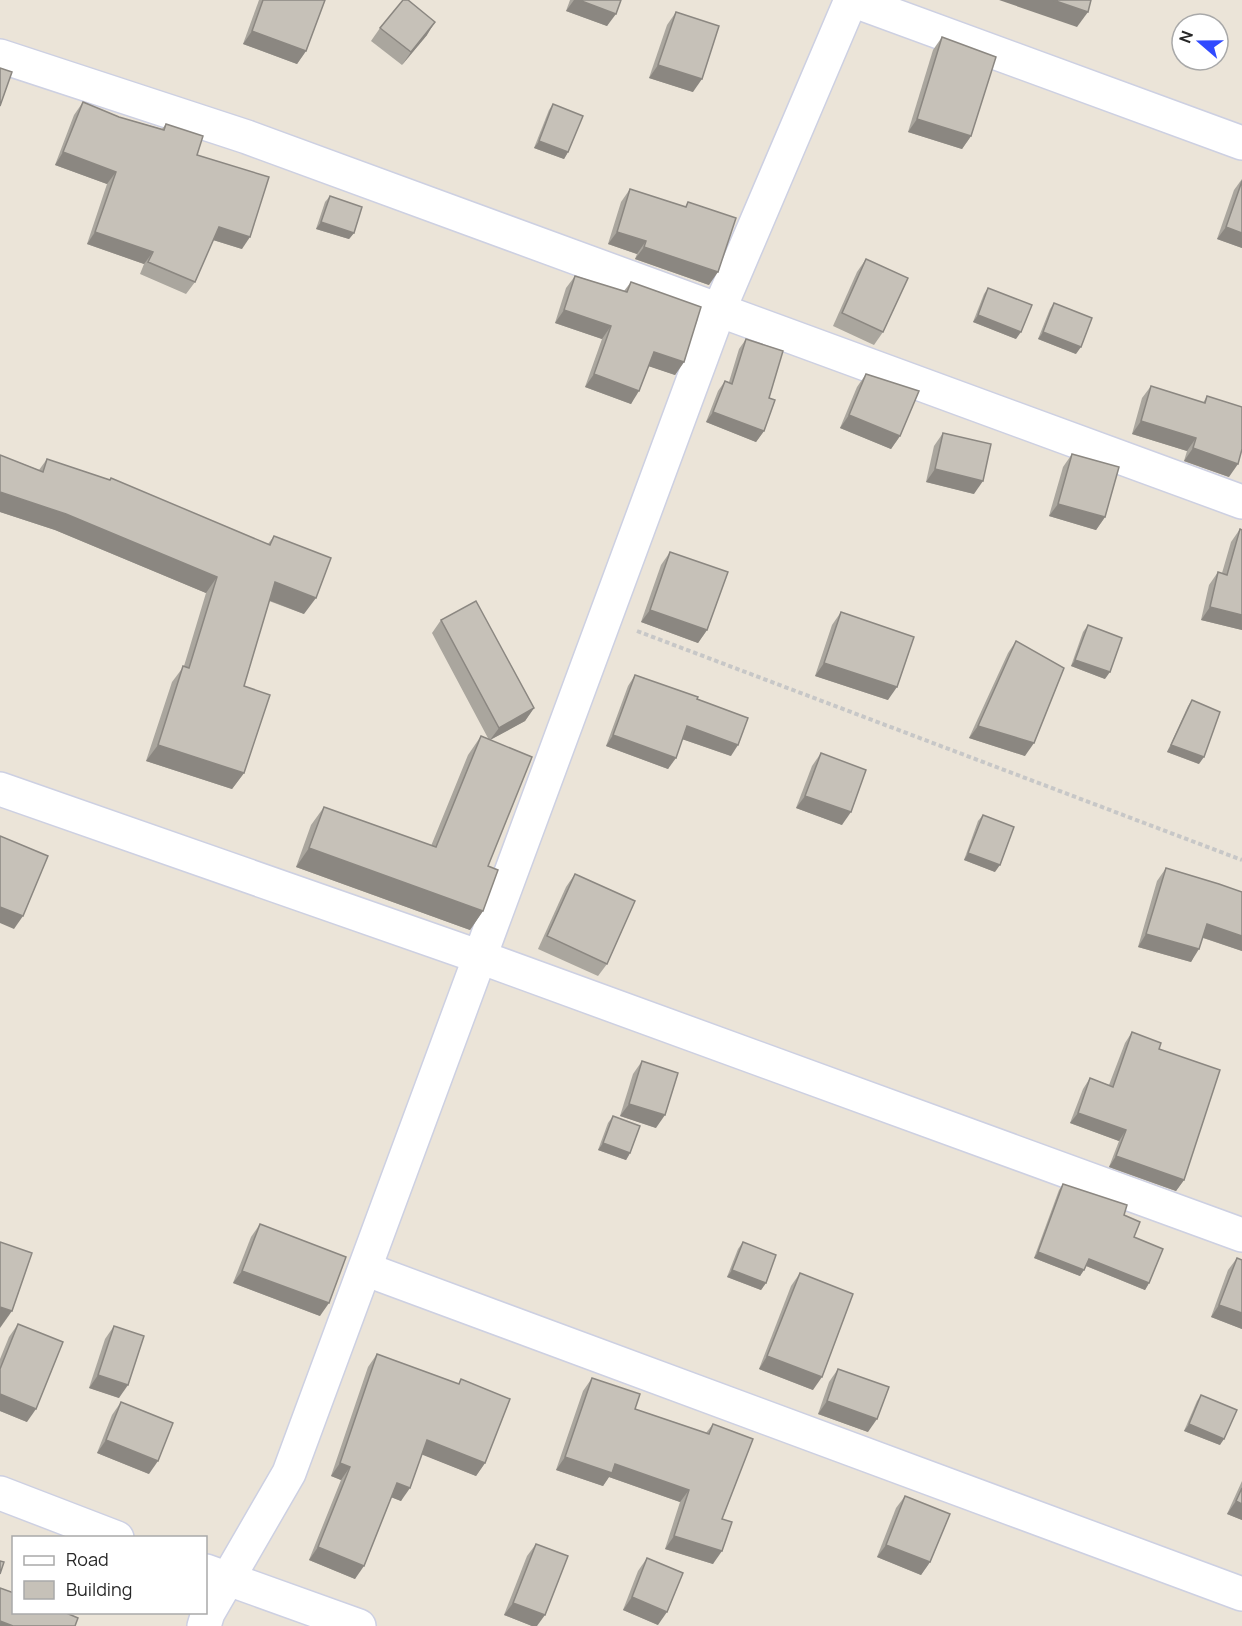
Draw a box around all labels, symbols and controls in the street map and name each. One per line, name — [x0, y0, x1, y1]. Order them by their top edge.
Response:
north arrow — [1170, 12, 1230, 72]
text: N — [1174, 28, 1198, 46]
legend — [12, 1536, 207, 1614]
text: Road — [66, 1547, 109, 1571]
text: Building — [66, 1577, 132, 1601]

